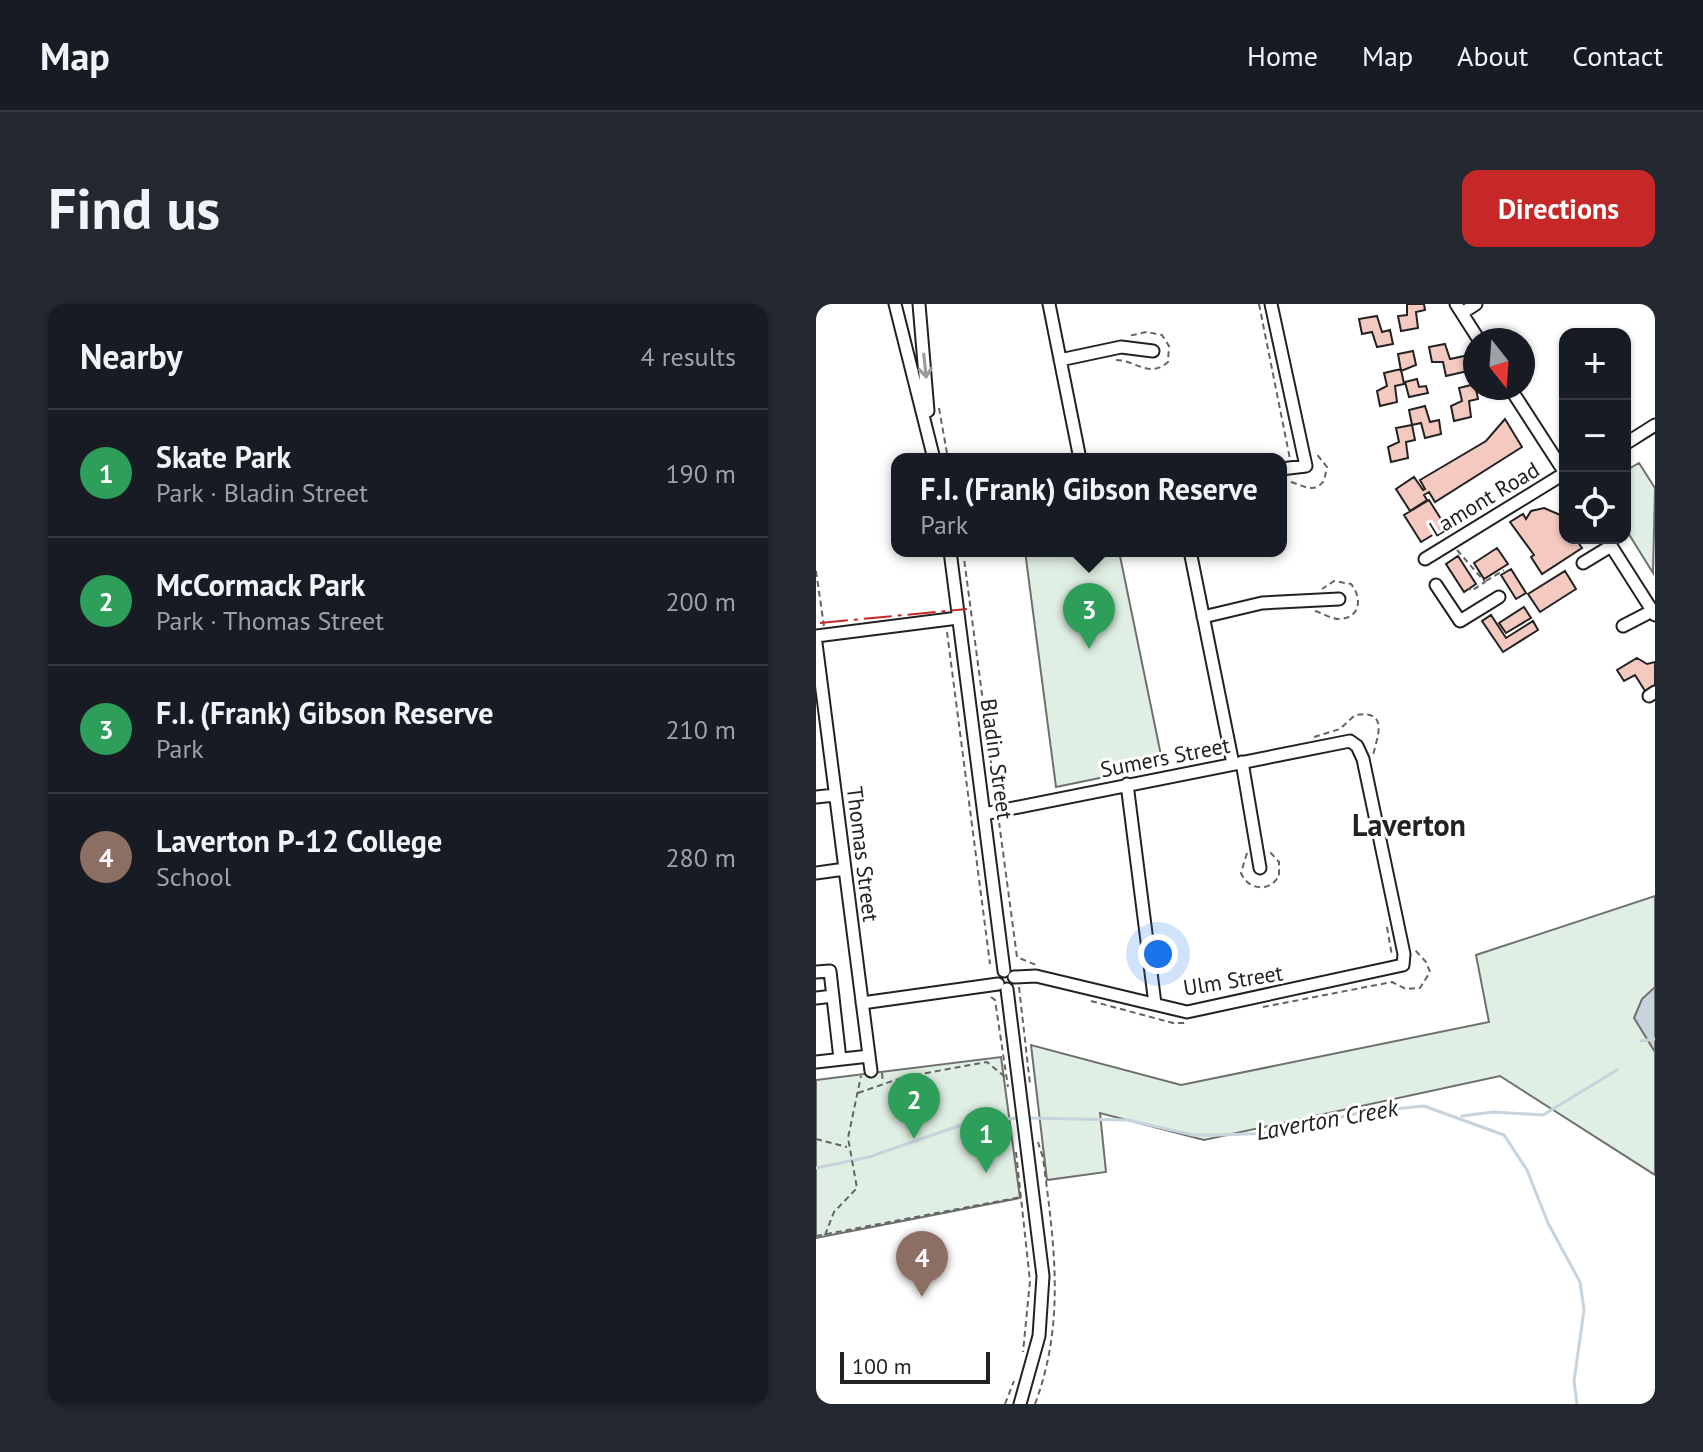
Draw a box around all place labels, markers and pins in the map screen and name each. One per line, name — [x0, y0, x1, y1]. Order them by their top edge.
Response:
pin: 3 — [1063, 583, 1115, 649]
pin: 2 — [888, 1073, 940, 1139]
pin: 1 — [960, 1107, 1012, 1173]
pin: 4 — [896, 1231, 948, 1297]

